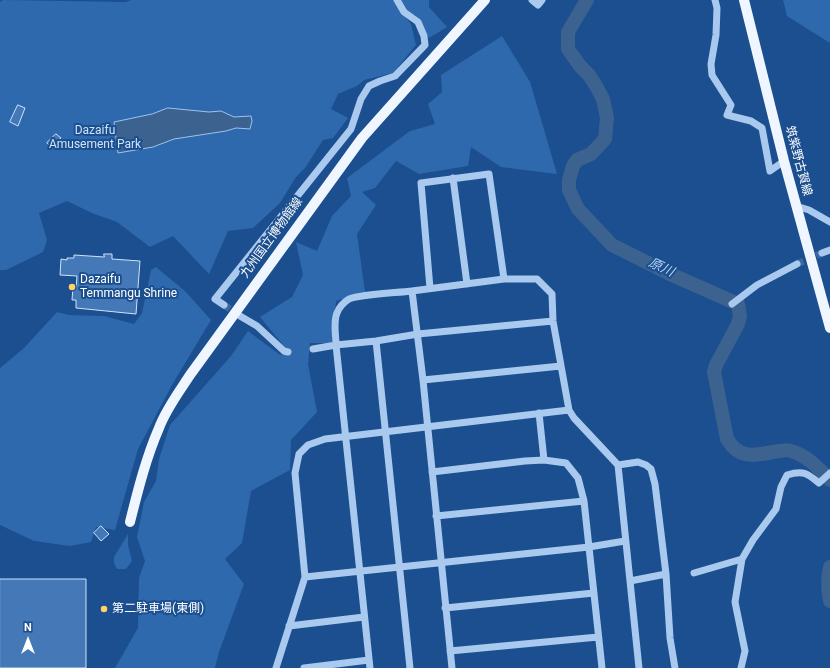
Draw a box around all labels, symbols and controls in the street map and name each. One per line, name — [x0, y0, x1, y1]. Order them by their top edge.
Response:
park label: Dazaifu Amusement Park — [49, 124, 141, 152]
street label: 筑紫野古賀線 — [782, 124, 814, 198]
street label: 九州国立博物館線 — [238, 195, 306, 281]
water label: 原川 — [646, 255, 676, 281]
place label: Dazaifu Temmangu Shrine — [80, 273, 177, 301]
marker: Dazaifu Temmangu Shrine — [67, 282, 77, 292]
place label: 第二駐車場(東側) — [112, 602, 204, 616]
marker: 第二駐車場(東側) — [99, 604, 109, 614]
north arrow — [8, 620, 48, 660]
text: N — [24, 621, 32, 634]

